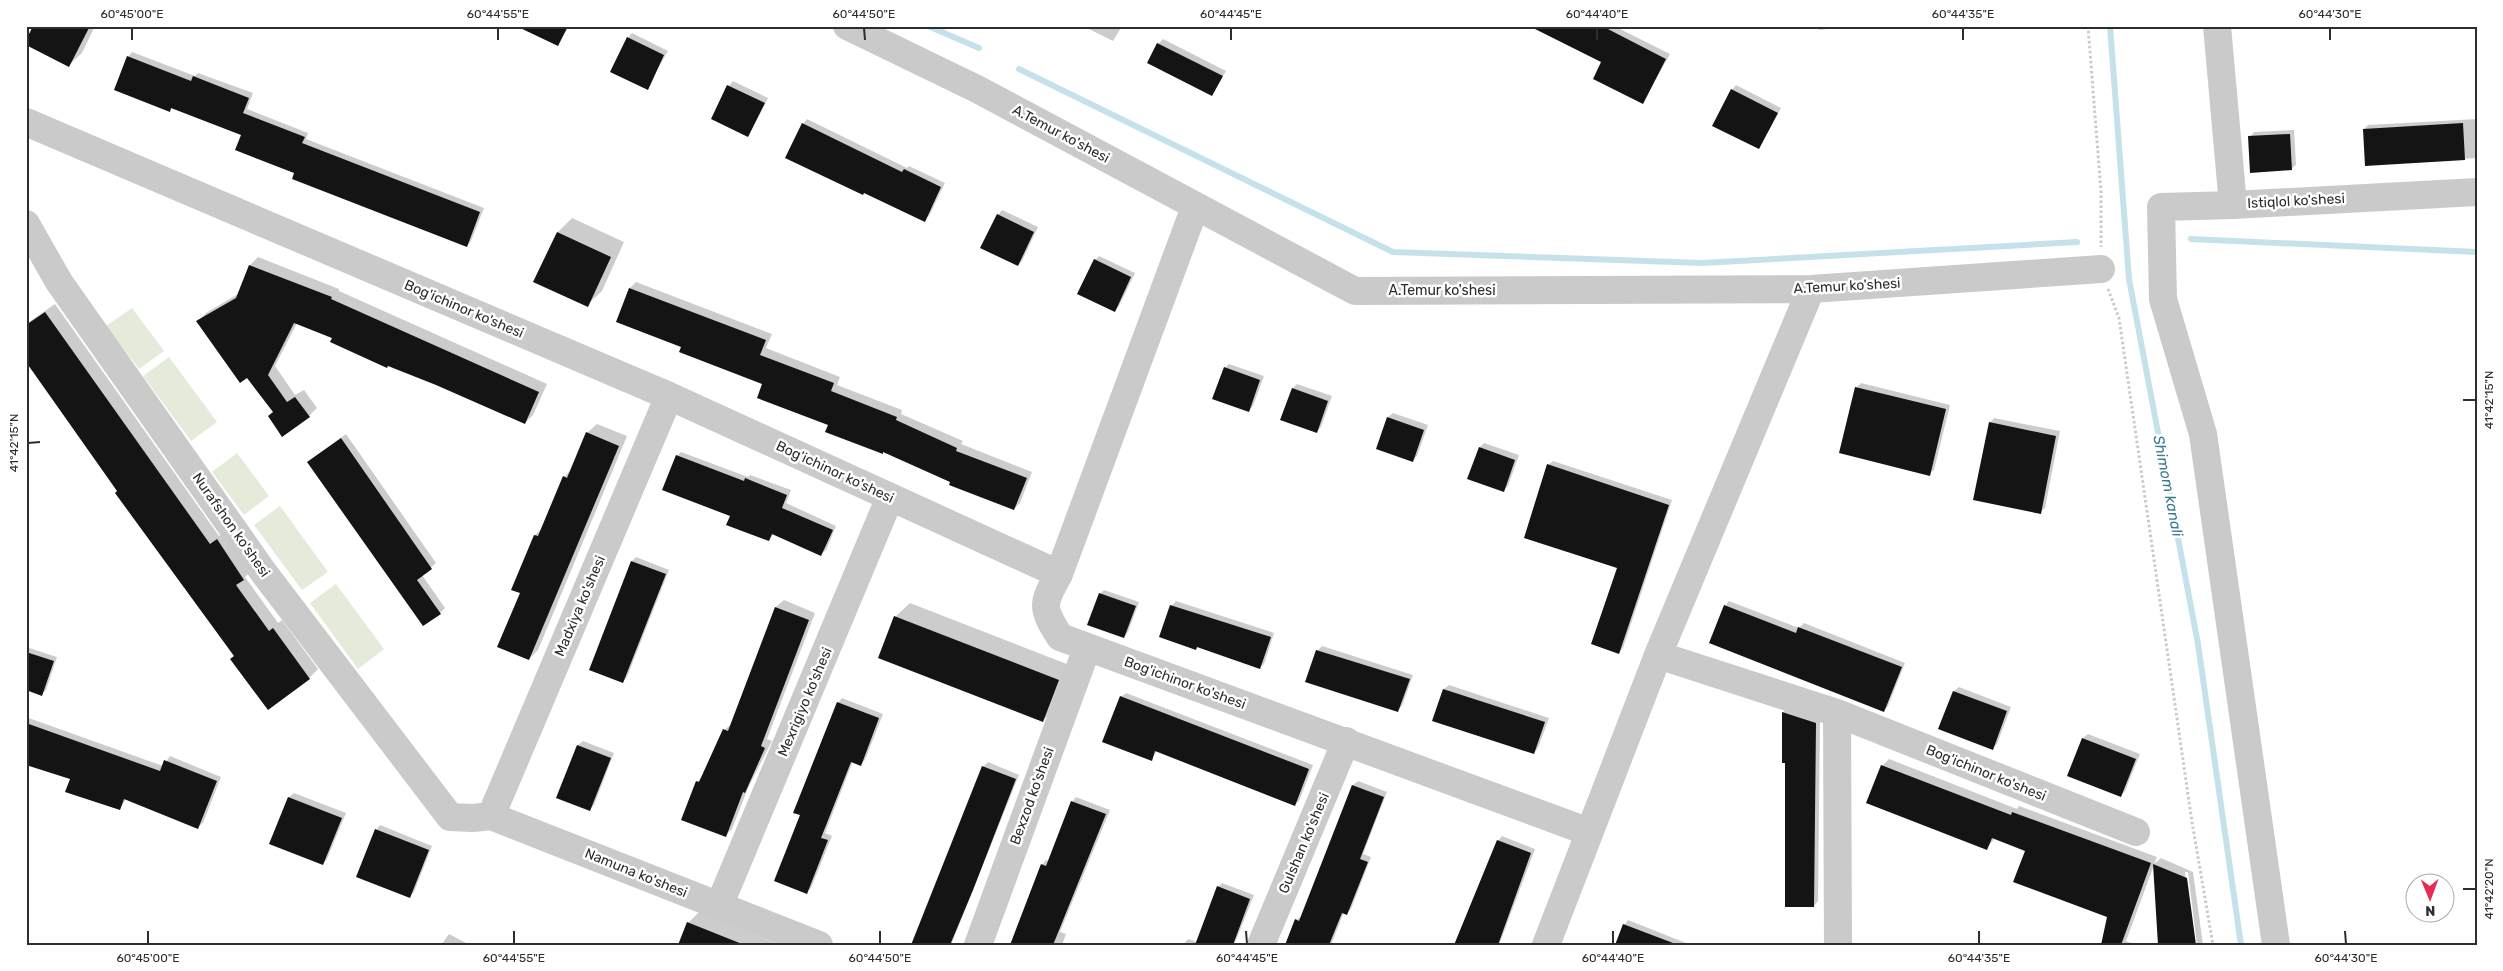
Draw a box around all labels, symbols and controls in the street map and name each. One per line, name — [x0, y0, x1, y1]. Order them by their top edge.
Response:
text: 60°45'00"E — [100, 7, 164, 21]
text: 60°44'55"E — [467, 7, 529, 21]
text: 60°44'50"E — [833, 7, 895, 21]
text: 60°44'45"E — [1200, 7, 1262, 21]
text: 60°44'40"E — [1566, 7, 1628, 21]
text: 60°44'35"E — [1932, 7, 1994, 21]
text: 60°44'30"E — [2299, 7, 2361, 21]
street label: A.Temur ko'shesi — [1010, 101, 1112, 167]
street label: Istiqlol ko'shesi — [2247, 190, 2345, 212]
street label: A.Temur ko'shesi — [1793, 275, 1901, 297]
street label: Bog'ichinor ko'shesi — [402, 276, 526, 342]
street label: A.Temur ko'shesi — [1388, 282, 1496, 299]
text: 41°42'15"N — [2482, 371, 2496, 429]
text: 41°42'15"N — [7, 414, 21, 472]
water label: Shimom kanali — [2149, 434, 2187, 539]
street label: Bog'ichinor ko'shesi — [773, 437, 897, 507]
street label: Nurafshon ko'shesi — [189, 470, 273, 580]
street label: Madxiya ko'shesi — [551, 553, 609, 659]
street label: Mexrigiyo ko'shesi — [774, 645, 836, 759]
street label: Bog'ichinor ko'shesi — [1122, 653, 1248, 713]
street label: Bog'ichinor ko'shesi — [1923, 741, 2049, 805]
street label: Bexzod ko'shesi — [1006, 745, 1058, 847]
street label: Gulshan ko'shesi — [1275, 790, 1333, 896]
street label: Namuna ko'shesi — [582, 845, 690, 901]
text: 41°42'20"N — [2482, 858, 2496, 920]
north arrow — [2406, 874, 2456, 924]
text: N — [2425, 902, 2435, 919]
text: 60°45'00"E — [116, 951, 180, 965]
text: 60°44'55"E — [483, 951, 545, 965]
text: 60°44'50"E — [849, 951, 911, 965]
text: 60°44'45"E — [1216, 951, 1278, 965]
text: 60°44'40"E — [1582, 951, 1644, 965]
text: 60°44'35"E — [1948, 951, 2010, 965]
text: 60°44'30"E — [2315, 951, 2377, 965]

